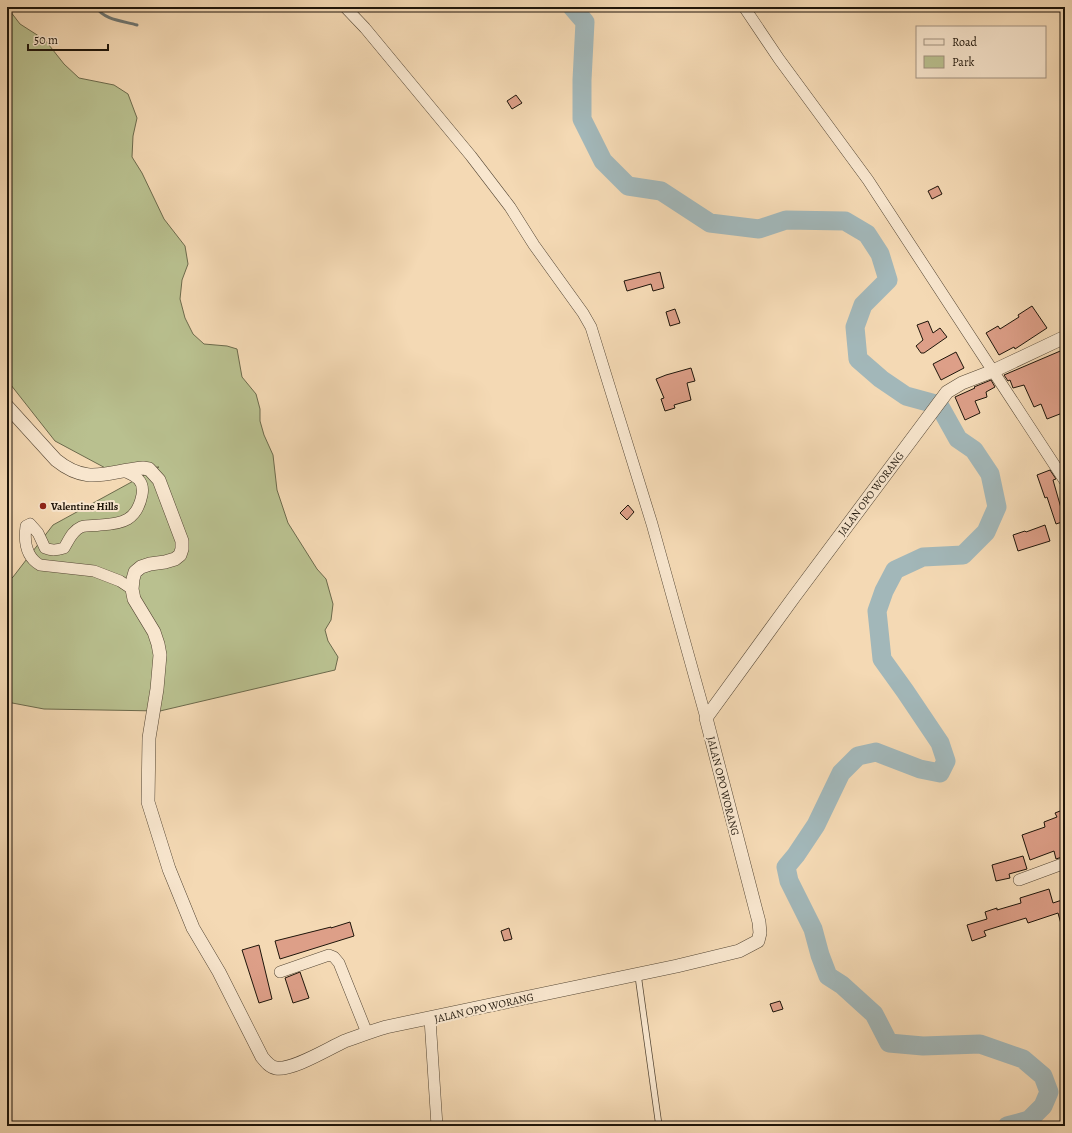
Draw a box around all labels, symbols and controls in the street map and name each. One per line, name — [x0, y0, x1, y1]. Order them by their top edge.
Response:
scale bar — [28, 26, 108, 52]
legend — [916, 26, 1046, 78]
text: 50 m — [34, 32, 58, 48]
text: Road — [952, 34, 978, 50]
text: Park — [952, 54, 975, 70]
street label: JALAN OPO WORANG — [834, 449, 908, 539]
place label: Valentine Hills — [50, 499, 119, 514]
marker: Valentine Hills — [38, 501, 48, 511]
street label: JALAN OPO WORANG — [703, 735, 743, 837]
street label: JALAN OPO WORANG — [433, 989, 535, 1027]

